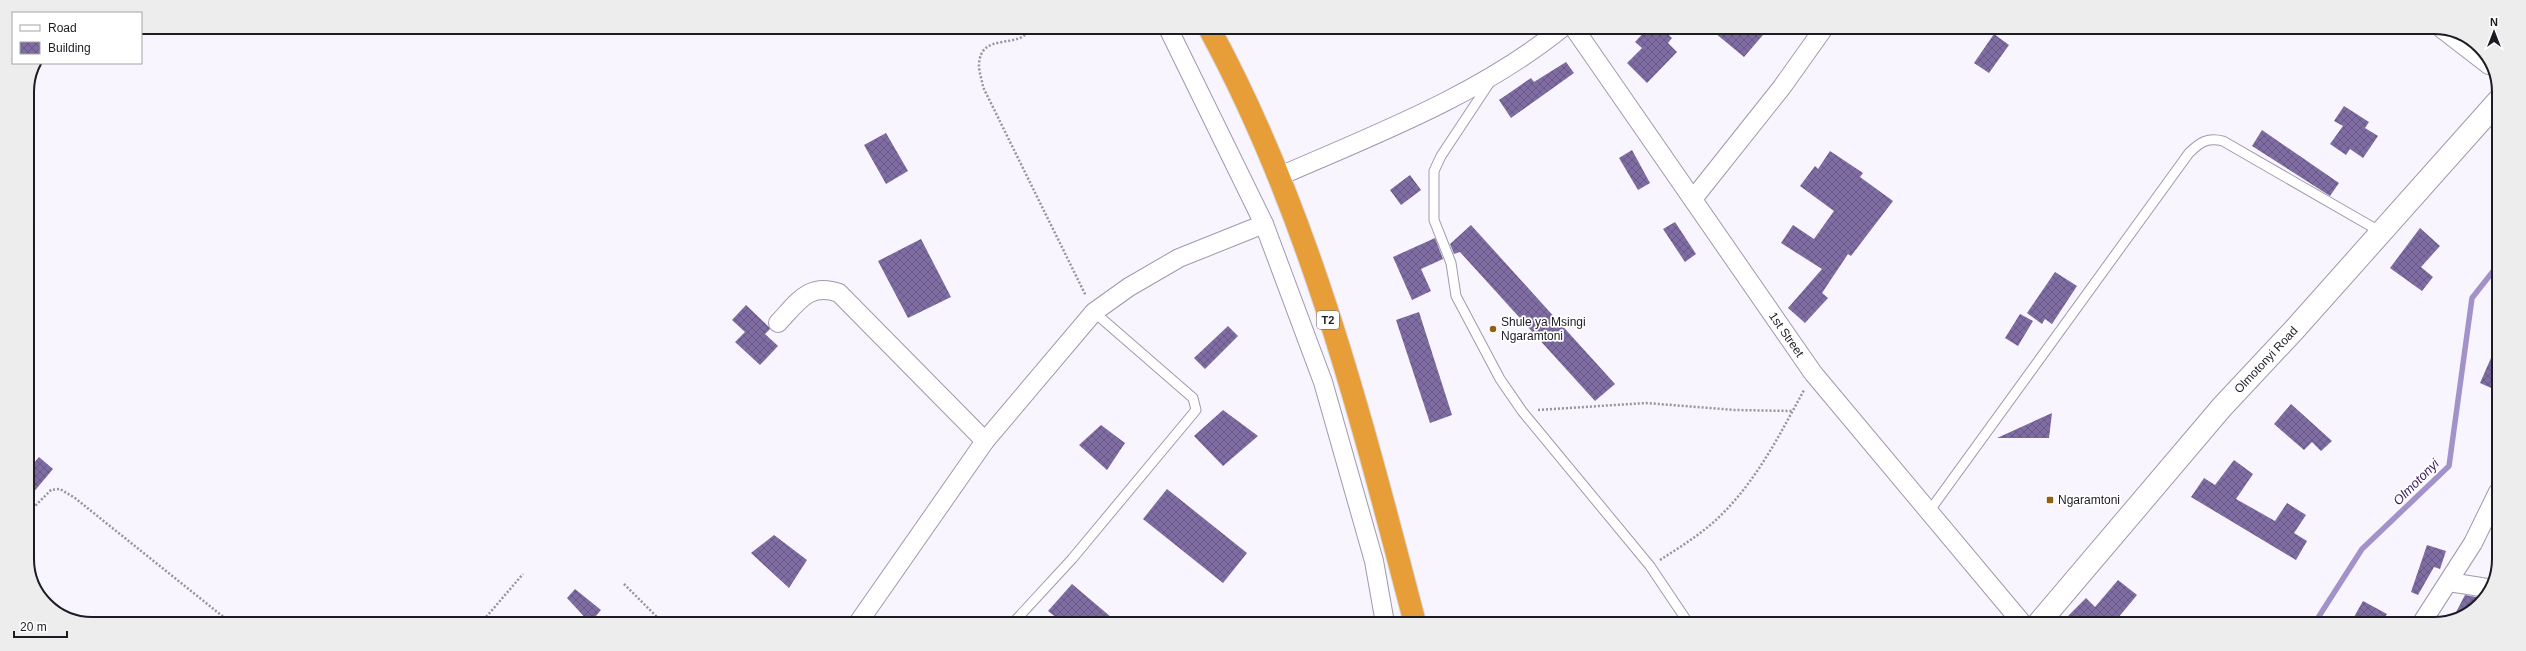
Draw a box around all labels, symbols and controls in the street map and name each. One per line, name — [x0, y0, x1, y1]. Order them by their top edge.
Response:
legend — [12, 12, 142, 64]
north arrow — [2474, 12, 2514, 52]
text: N — [2490, 16, 2498, 28]
text: Road — [48, 21, 77, 35]
text: Building — [48, 41, 91, 55]
street label: 1st Street — [1766, 309, 1807, 360]
road number: T2 — [1317, 311, 1339, 329]
place label: Shule ya Msingi Ngaramtoni — [1501, 315, 1586, 343]
marker: Shule ya Msingi Ngaramtoni — [1488, 324, 1498, 334]
street label: Olmotonyi Road — [2232, 324, 2301, 396]
water label: Olmotonyi — [2390, 455, 2443, 508]
place label: Ngaramtoni — [2058, 493, 2120, 507]
marker: Ngaramtoni — [2045, 495, 2055, 505]
scale bar — [14, 613, 67, 639]
text: 20 m — [20, 620, 47, 634]

